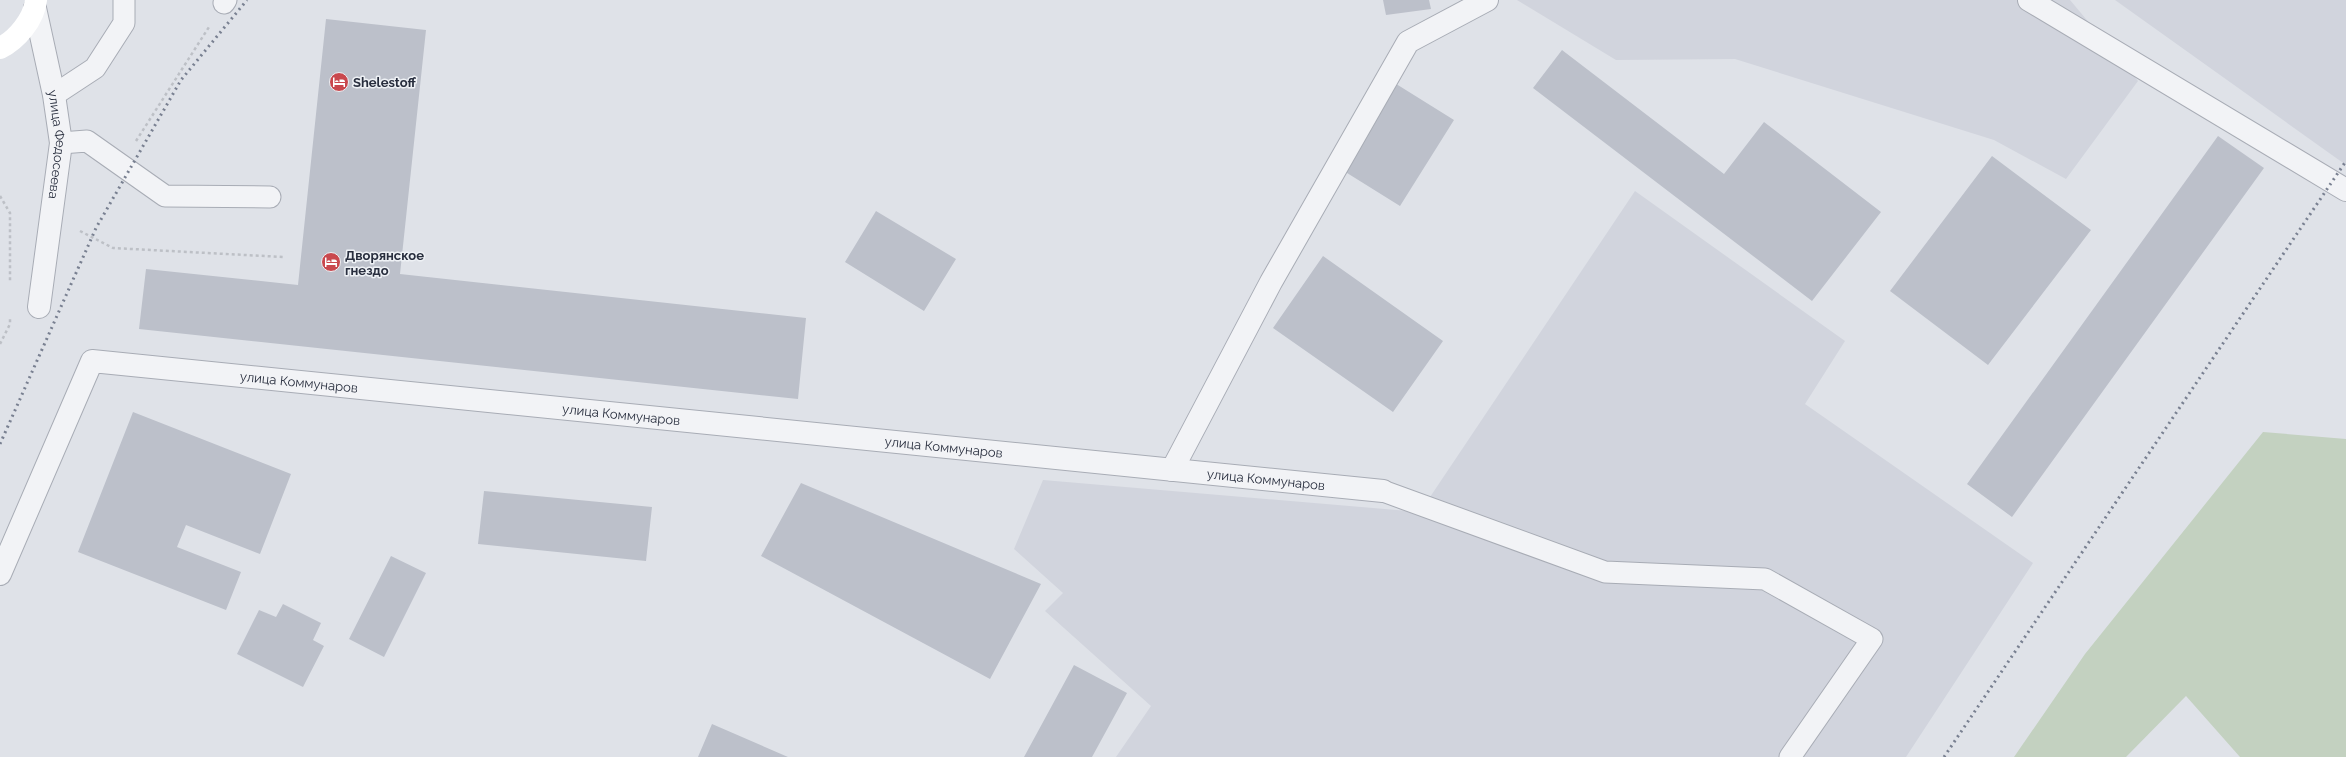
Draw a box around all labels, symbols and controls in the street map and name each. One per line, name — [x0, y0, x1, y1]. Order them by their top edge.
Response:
hotel icon: Shelestoff — [328, 71, 350, 93]
place label: Shelestoff — [353, 75, 417, 90]
street label: улица Федосеева — [45, 89, 68, 200]
place label: Дворянское гнездо — [345, 248, 424, 278]
hotel icon: Дворянское гнездо — [320, 251, 342, 273]
street label: улица Коммунаров — [239, 369, 359, 396]
street label: улица Коммунаров — [562, 401, 681, 428]
street label: улица Коммунаров — [884, 434, 1003, 461]
street label: улица Коммунаров — [1206, 466, 1326, 493]

